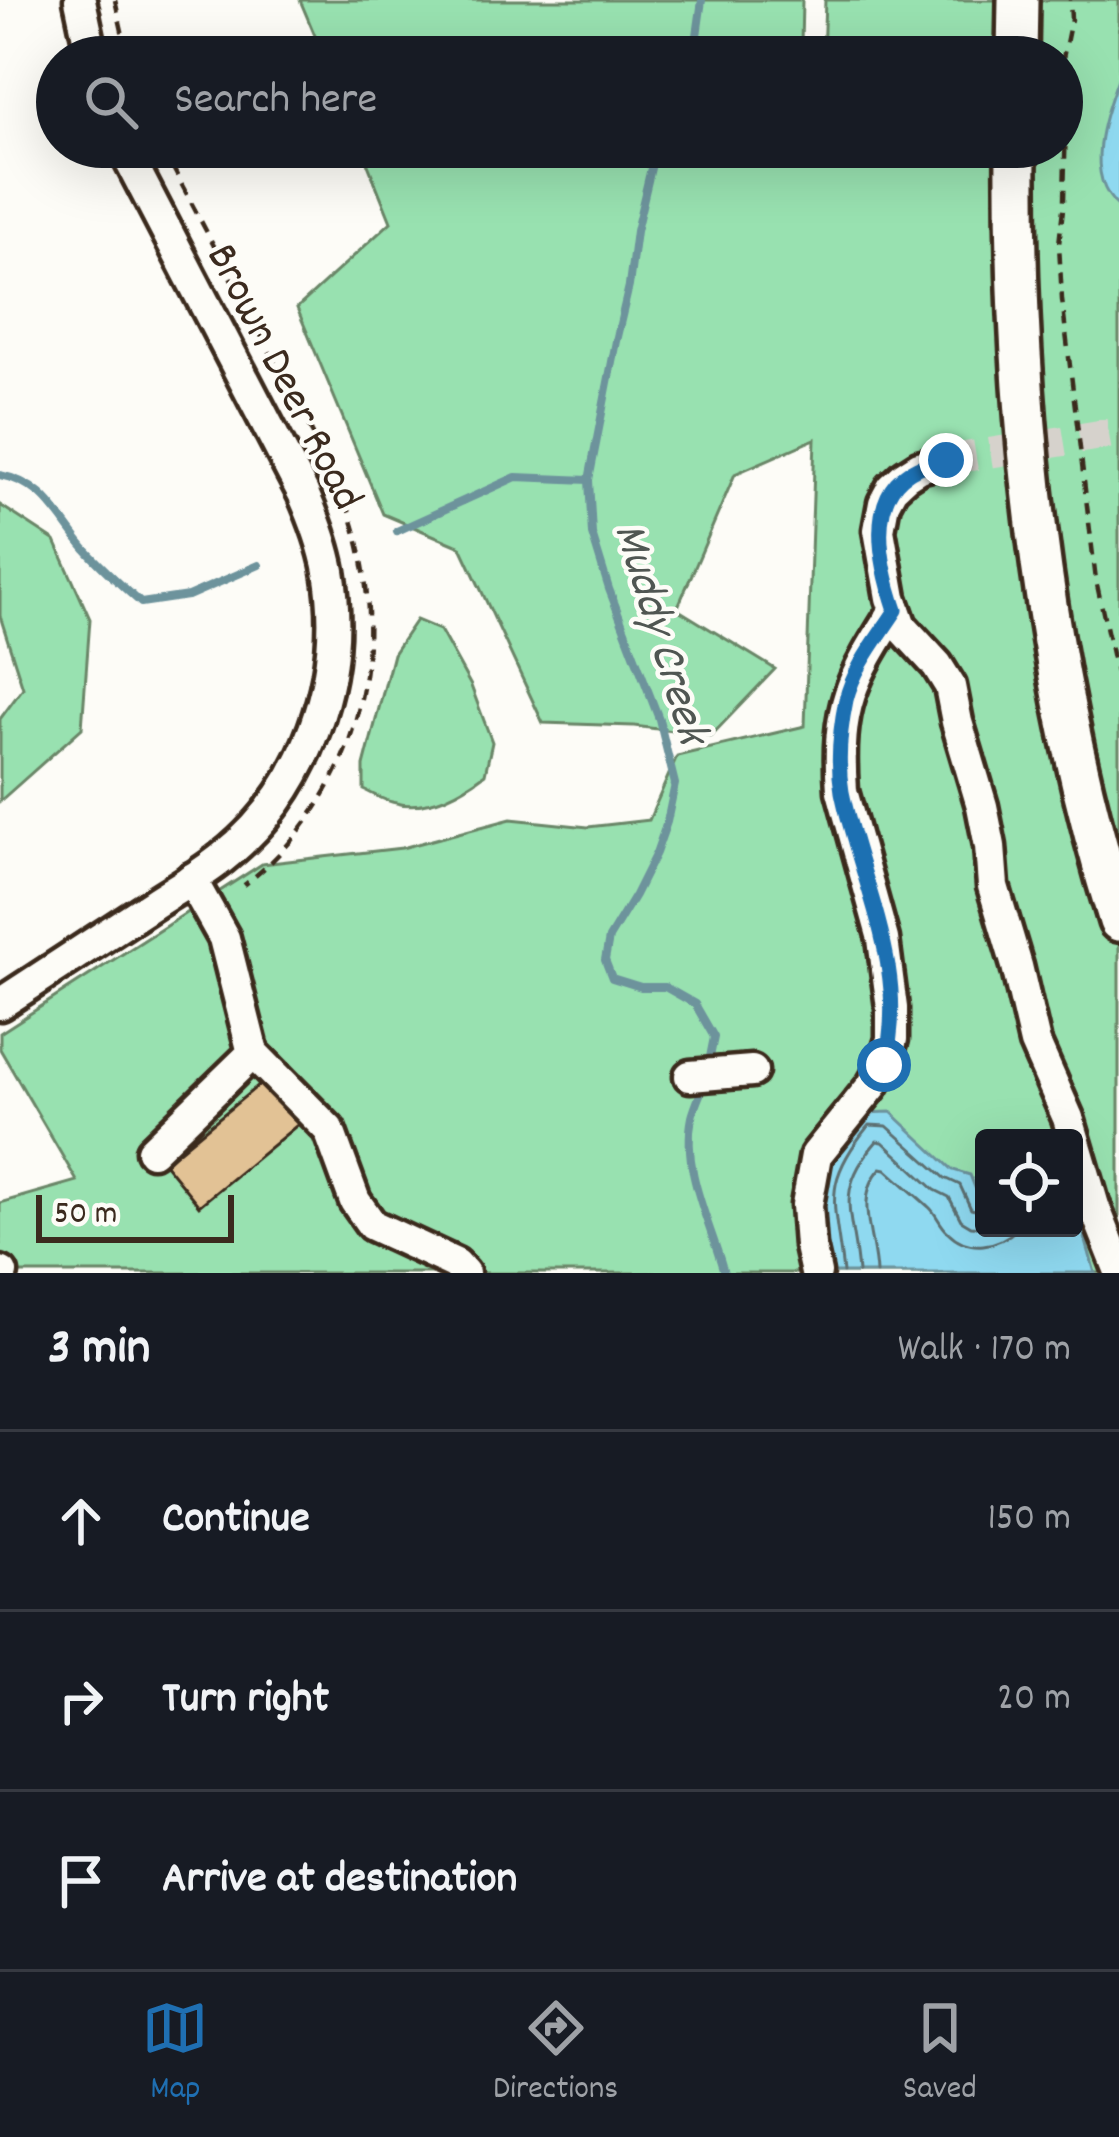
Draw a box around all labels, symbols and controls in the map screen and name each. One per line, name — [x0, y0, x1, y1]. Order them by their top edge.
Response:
search box — [36, 36, 1083, 168]
icon: search — [78, 69, 144, 135]
text: Search here — [174, 70, 377, 134]
street label: Brown Deer Road — [187, 234, 377, 523]
route end — [919, 433, 973, 487]
water label: Muddy Creek — [592, 515, 725, 757]
route start — [857, 1038, 911, 1092]
map controls — [975, 1129, 1083, 1237]
button: locate — [975, 1129, 1083, 1237]
scale bar — [36, 1189, 234, 1242]
text: 50 m — [54, 1192, 118, 1239]
text: 3 min — [48, 1315, 150, 1387]
text: Walk · 170 m — [898, 1324, 1071, 1379]
icon: ahead — [48, 1488, 114, 1554]
text: Continue — [162, 1489, 310, 1553]
text: 150 m — [987, 1493, 1071, 1548]
icon: right — [48, 1668, 114, 1734]
text: Turn right — [162, 1669, 329, 1733]
text: 20 m — [997, 1673, 1071, 1728]
icon: arrive — [48, 1848, 114, 1914]
text: Arrive at destination — [162, 1849, 517, 1913]
tab: Map — [142, 1995, 208, 2114]
tab: Directions — [493, 1995, 618, 2114]
tab: Saved — [903, 1995, 977, 2114]

